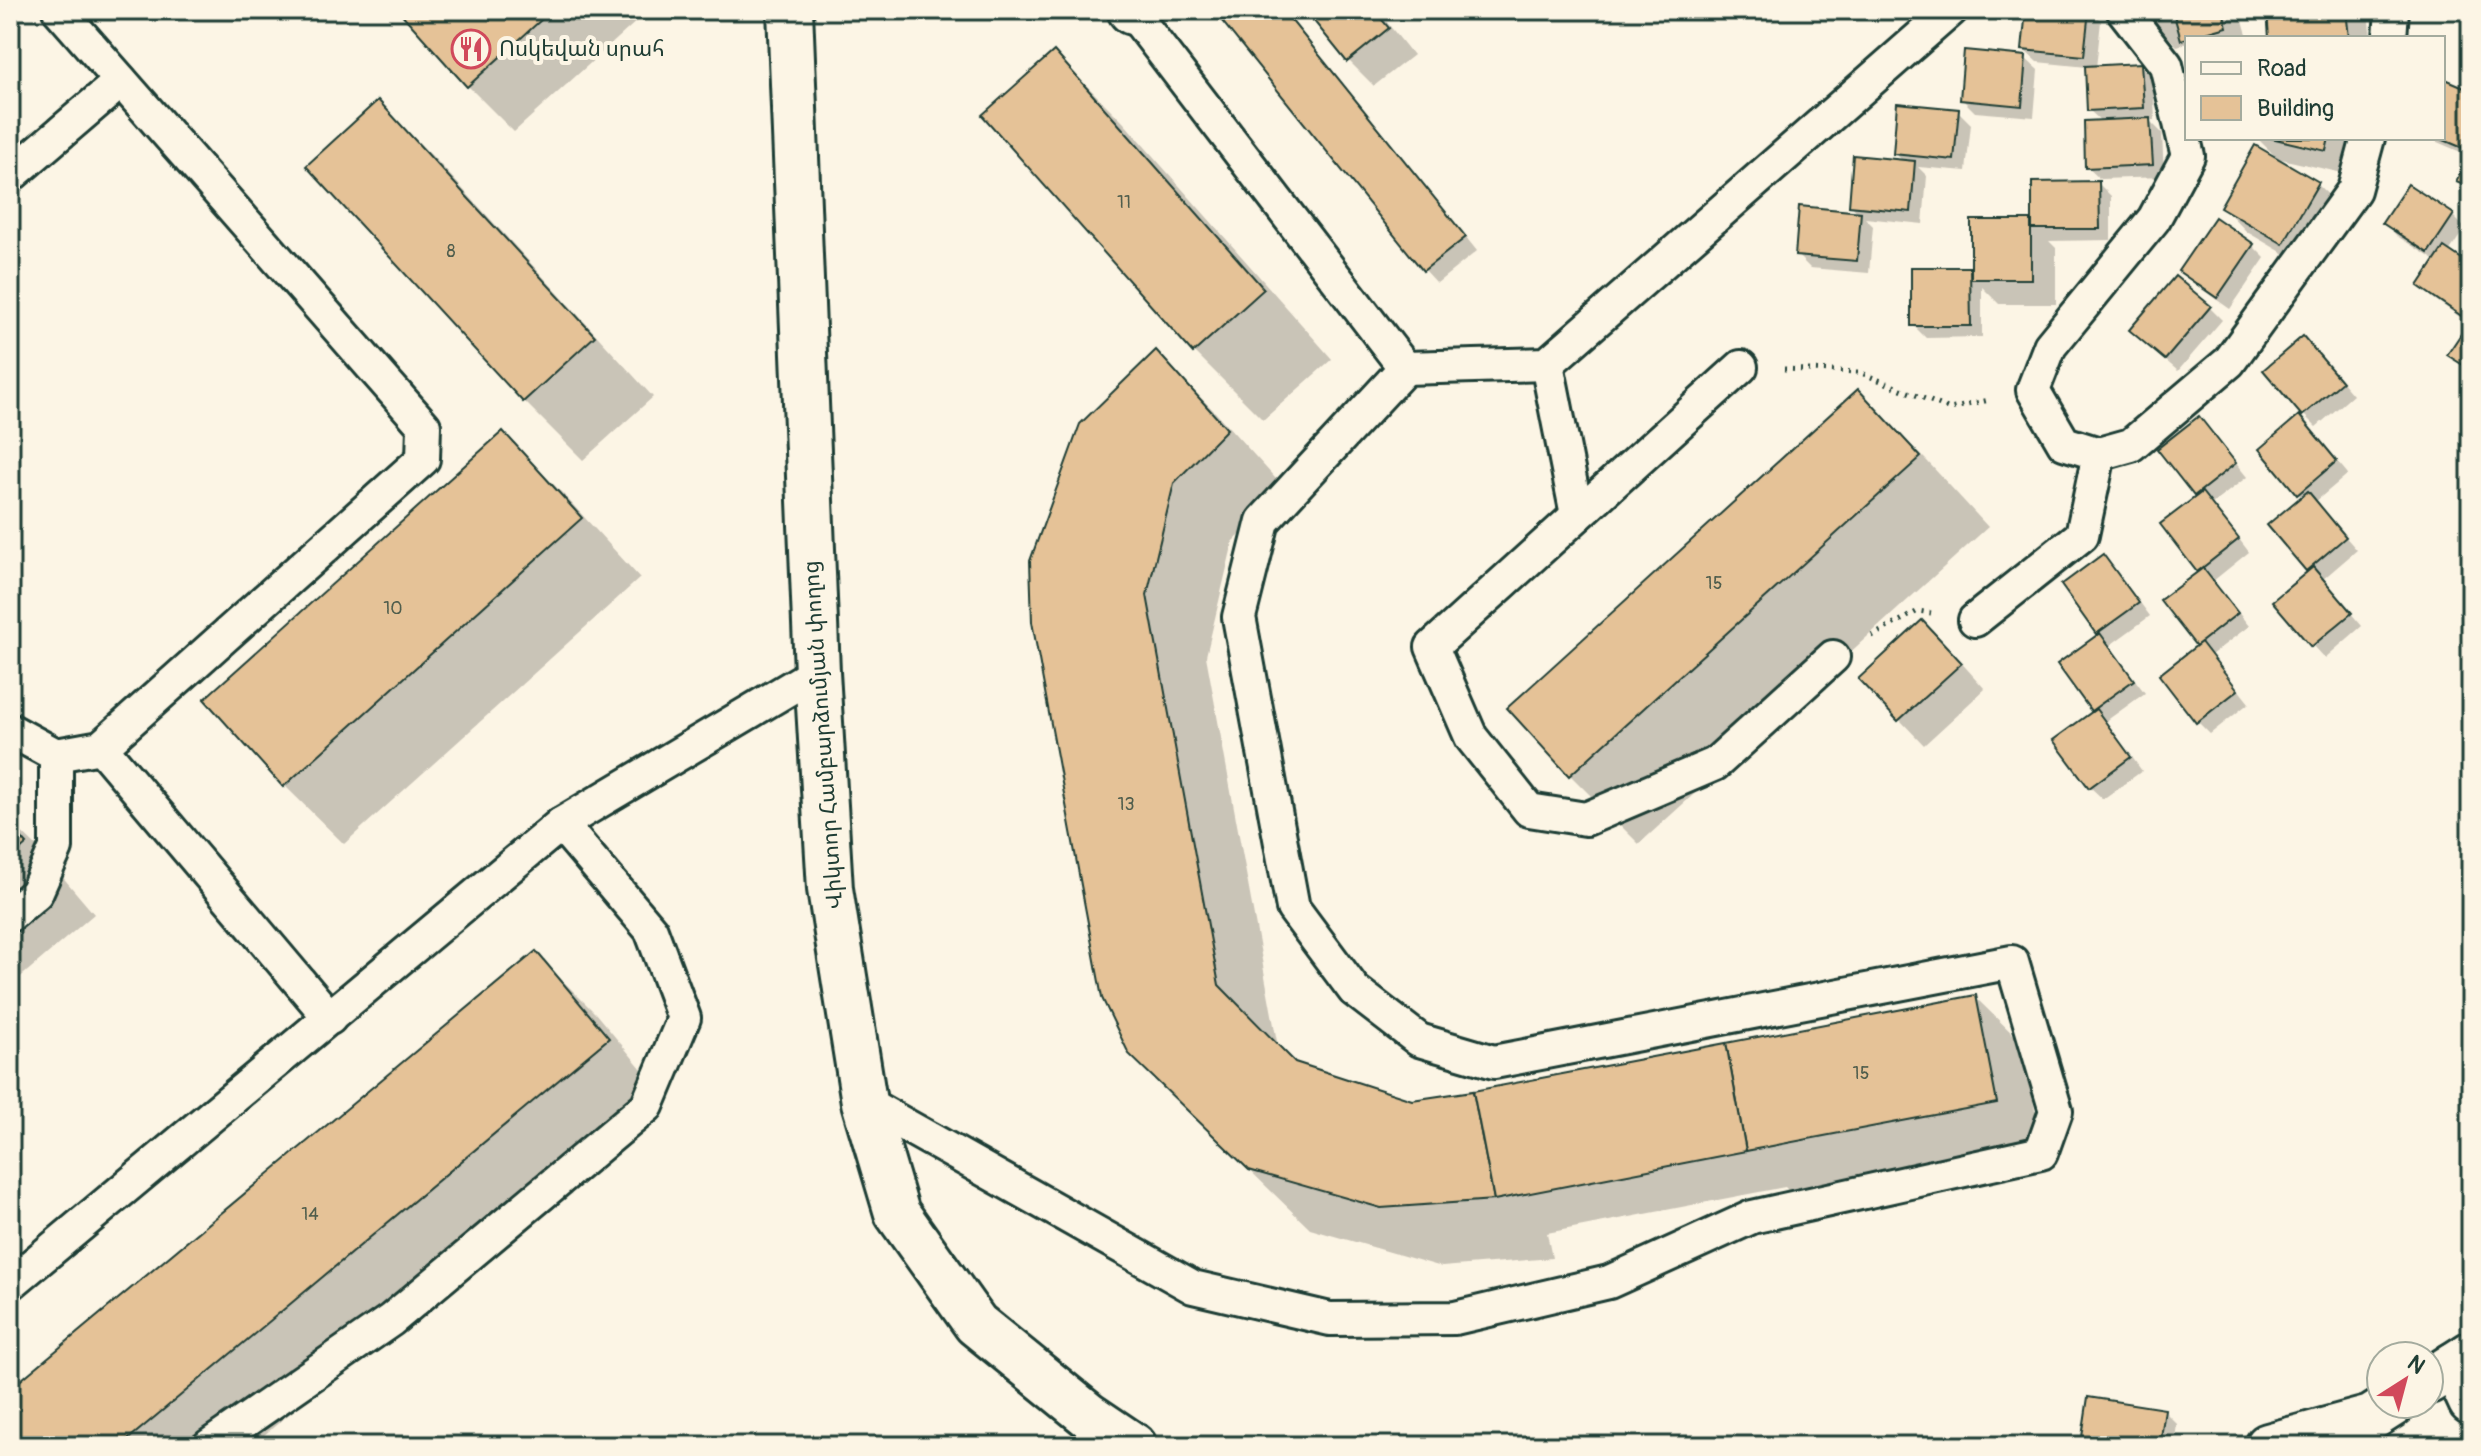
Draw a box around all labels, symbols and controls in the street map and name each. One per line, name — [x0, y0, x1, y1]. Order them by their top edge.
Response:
restaurant icon: Ոսկեվան սրահ — [450, 28, 492, 70]
place label: Ոսկեվան սրահ — [499, 35, 665, 63]
legend — [2185, 36, 2445, 140]
text: Road — [2257, 54, 2307, 83]
text: Building — [2257, 94, 2334, 123]
house number: 11 — [1117, 191, 1131, 214]
house number: 8 — [446, 240, 456, 263]
street label: Վիկտոր Համբարձումյան փողոց — [797, 560, 849, 910]
house number: 15 — [1706, 572, 1722, 595]
house number: 10 — [383, 597, 403, 620]
house number: 13 — [1117, 793, 1135, 816]
house number: 15 — [1853, 1062, 1869, 1085]
house number: 14 — [301, 1203, 319, 1226]
north arrow — [2365, 1340, 2445, 1420]
text: N — [2402, 1349, 2431, 1380]

